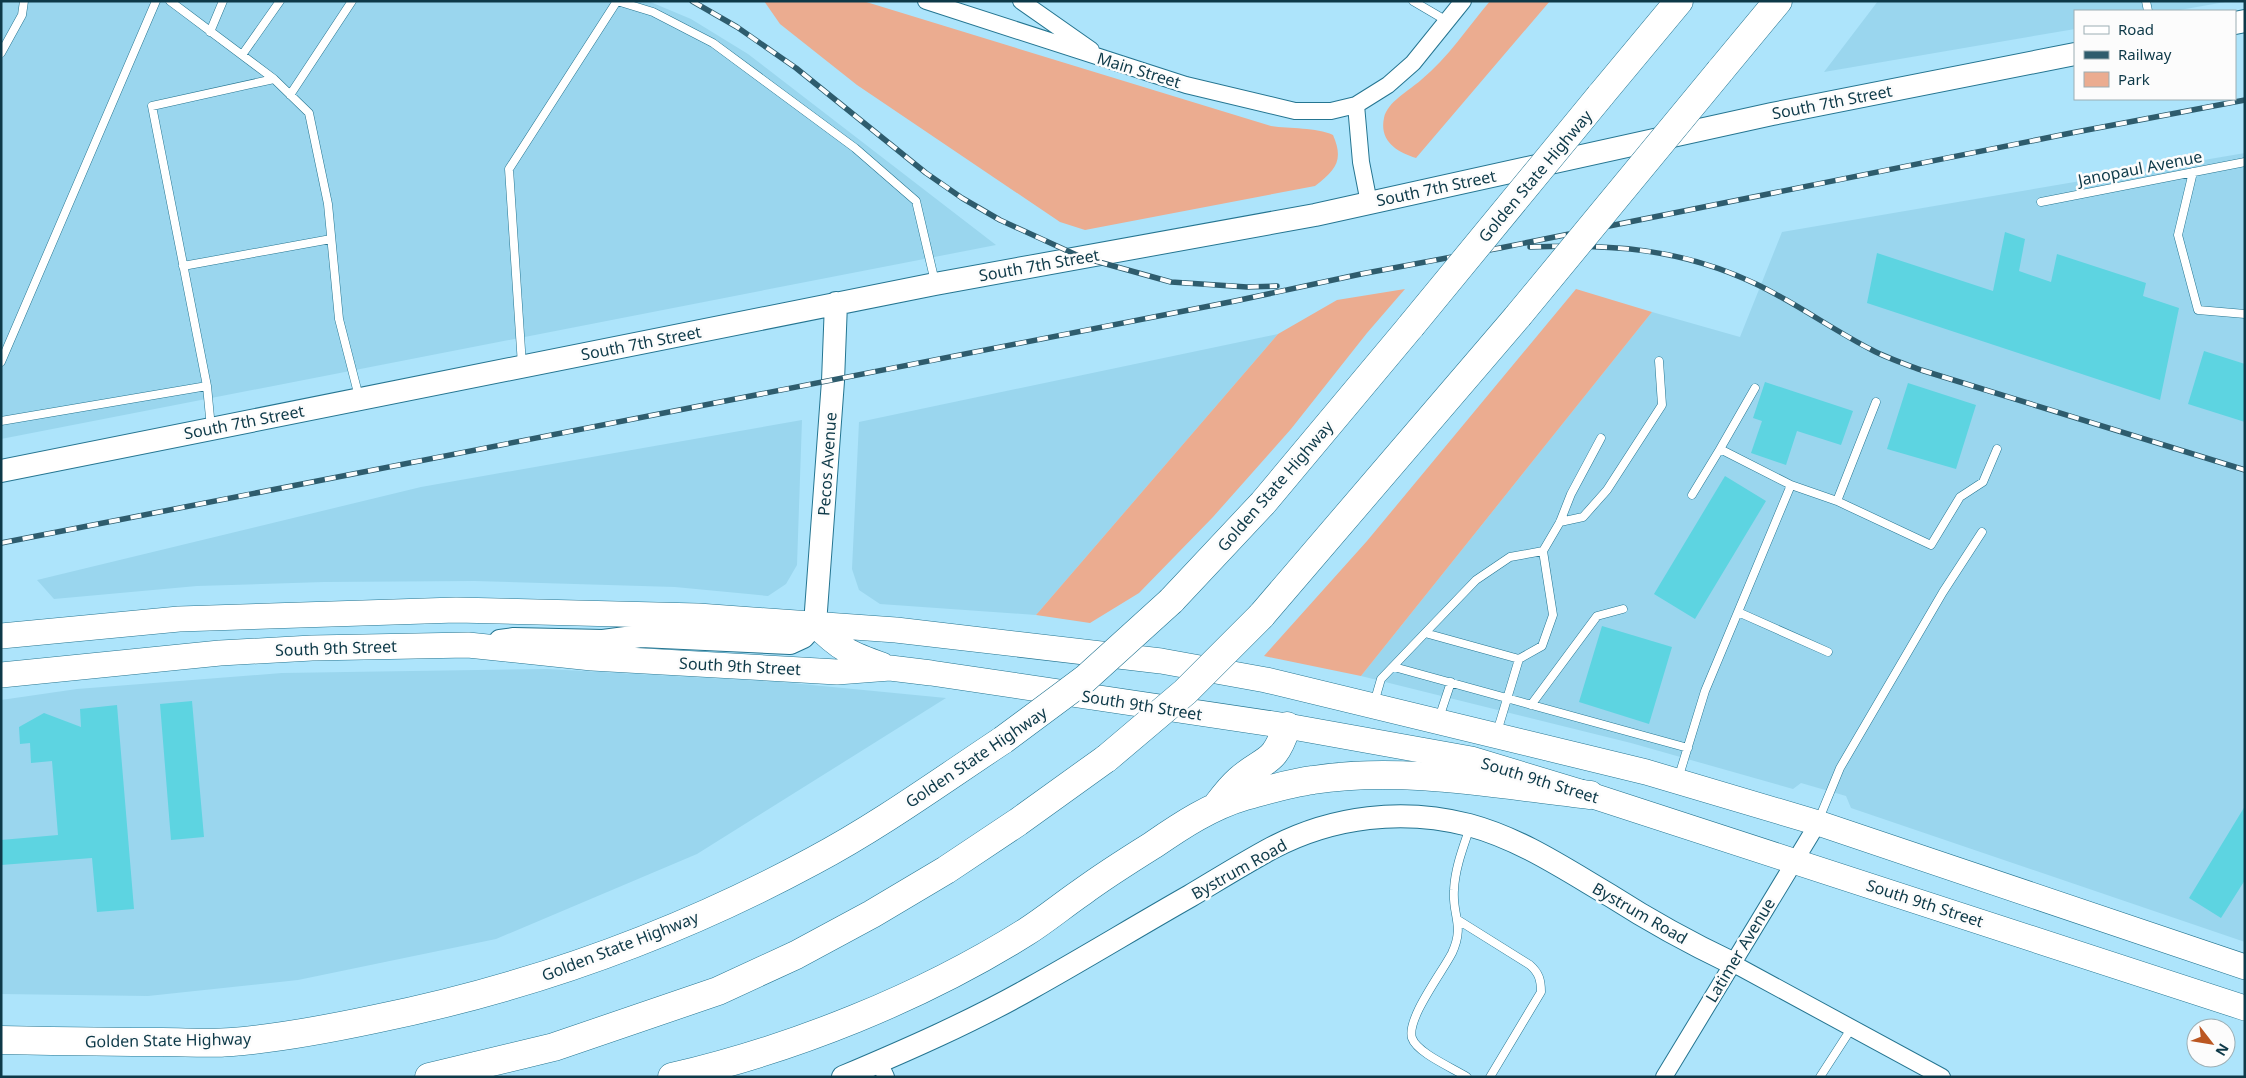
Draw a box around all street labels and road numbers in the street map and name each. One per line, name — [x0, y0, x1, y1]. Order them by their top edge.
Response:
street label: Main Street — [1094, 47, 1184, 93]
street label: South 7th Street — [1770, 80, 1894, 124]
street label: Golden State Highway — [1473, 105, 1597, 247]
street label: Janopaul Avenue — [2074, 145, 2204, 191]
street label: South 7th Street — [1374, 165, 1498, 211]
street label: South 7th Street — [977, 244, 1101, 286]
street label: South 7th Street — [579, 321, 703, 365]
street label: South 7th Street — [182, 400, 306, 444]
street label: Pecos Avenue — [812, 411, 842, 517]
street label: Golden State Highway — [1212, 415, 1338, 556]
street label: South 9th Street — [275, 635, 397, 661]
street label: South 9th Street — [679, 652, 802, 680]
street label: South 9th Street — [1080, 685, 1204, 725]
street label: Golden State Highway — [901, 701, 1052, 813]
street label: South 9th Street — [1479, 752, 1602, 808]
street label: Bystrum Road — [1187, 834, 1291, 904]
street label: South 9th Street — [1864, 874, 1987, 932]
street label: Bystrum Road — [1589, 877, 1691, 949]
street label: Latimer Avenue — [1700, 894, 1780, 1006]
street label: Golden State Highway — [538, 906, 702, 986]
street label: Golden State Highway — [85, 1028, 252, 1052]

